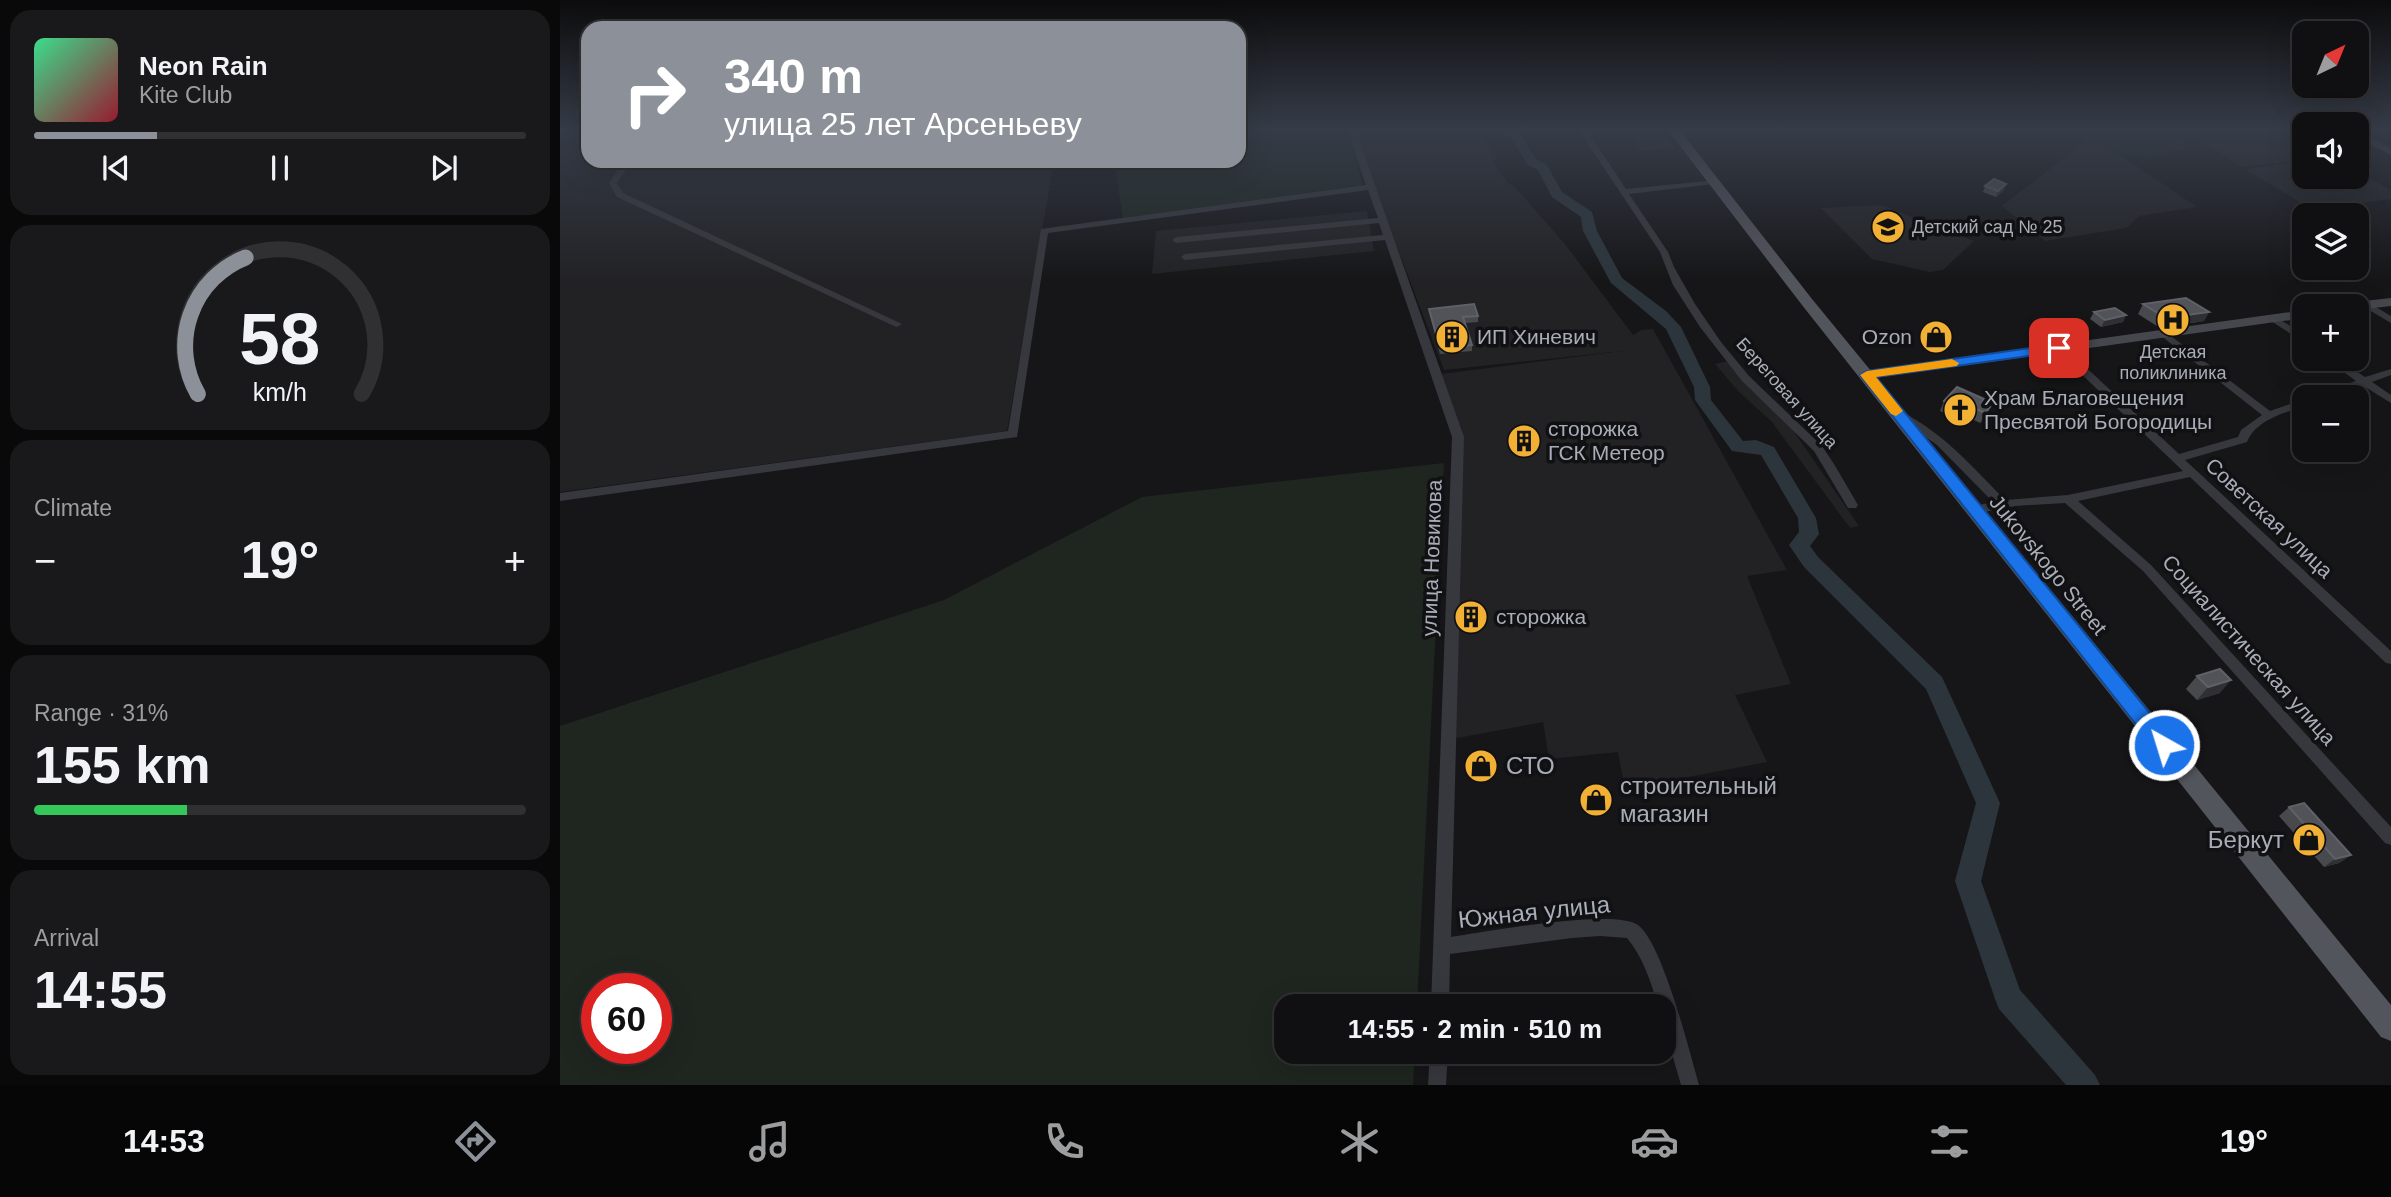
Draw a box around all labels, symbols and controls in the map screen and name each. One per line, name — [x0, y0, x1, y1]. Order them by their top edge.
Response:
north arrow — [2292, 21, 2370, 98]
map controls — [2292, 21, 2369, 462]
icon: right — [609, 49, 700, 140]
text: 340 m — [724, 49, 863, 103]
text: Neon Rain — [139, 51, 268, 81]
text: Kite Club — [139, 82, 232, 108]
text: улица 25 лет Арсеньеву — [724, 106, 1082, 142]
button: sound — [2292, 112, 2369, 189]
icon: previous — [97, 149, 135, 187]
icon: pause — [261, 149, 299, 187]
icon: next — [425, 149, 463, 187]
button: layers — [2292, 203, 2369, 280]
school or university icon: Детский сад № 25 — [1869, 208, 1907, 246]
place label: Детский сад № 25 — [1912, 217, 2062, 237]
button: + — [2292, 294, 2369, 371]
text: 58 — [240, 298, 320, 379]
hospital icon: Детская поликлиника — [2154, 301, 2192, 339]
building icon: ИП Хиневич — [1433, 318, 1471, 356]
shop icon: Ozon — [1917, 318, 1955, 356]
pin — [2029, 318, 2089, 378]
place label: ИП Хиневич — [1477, 325, 1596, 348]
place label: Ozon — [1862, 325, 1912, 348]
icon: arrive — [2040, 329, 2078, 367]
street label: Береговая улица — [1732, 334, 1842, 453]
place label: Детская поликлиника — [2120, 342, 2227, 383]
text: km/h — [253, 377, 307, 405]
button: − — [2292, 385, 2369, 462]
place label: Храм Благовещения Пресвятой Богородицы — [1984, 386, 2212, 433]
church icon: Храм Благовещения Пресвятой Богородицы — [1941, 391, 1979, 429]
place label: сторожка ГСК Метеор — [1548, 417, 1665, 464]
building icon: сторожка ГСК Метеор — [1505, 422, 1543, 460]
street label: Советская улица — [2201, 453, 2338, 582]
street label: улица Новикова — [1417, 479, 1446, 637]
street label: Jukovskogo Street — [1985, 490, 2112, 639]
text: Climate — [34, 495, 112, 521]
text: 19° — [241, 531, 319, 589]
text: − — [34, 540, 56, 582]
text: + — [504, 540, 526, 582]
street label: Социалистическая улица — [2158, 550, 2341, 750]
building icon: сторожка — [1452, 598, 1490, 636]
place label: сторожка — [1496, 605, 1586, 628]
text: Range · 31% — [34, 700, 168, 726]
position arrow — [2127, 708, 2201, 782]
text: 155 km — [34, 736, 210, 794]
shop icon: СТО — [1462, 747, 1500, 785]
place label: СТО — [1506, 752, 1555, 779]
place label: строительный магазин — [1620, 772, 1777, 827]
shop icon: строительный магазин — [1577, 781, 1615, 819]
shop icon: Беркут — [2290, 821, 2328, 859]
place label: Беркут — [2208, 826, 2284, 853]
street label: Южная улица — [1457, 890, 1612, 933]
text: Arrival — [34, 925, 99, 951]
text: 14:55 — [34, 961, 167, 1019]
speed limit sign: 60 — [581, 973, 672, 1064]
text: 14:55 · 2 min · 510 m — [1348, 1014, 1602, 1044]
icon: directions — [451, 1117, 500, 1166]
icon: music — [745, 1117, 794, 1166]
icon: phone — [1040, 1117, 1089, 1166]
icon: climate — [1335, 1117, 1384, 1166]
icon: car — [1630, 1117, 1679, 1166]
icon: filters — [1925, 1117, 1974, 1166]
text: 14:53 — [123, 1123, 205, 1159]
text: 19° — [2220, 1123, 2268, 1159]

